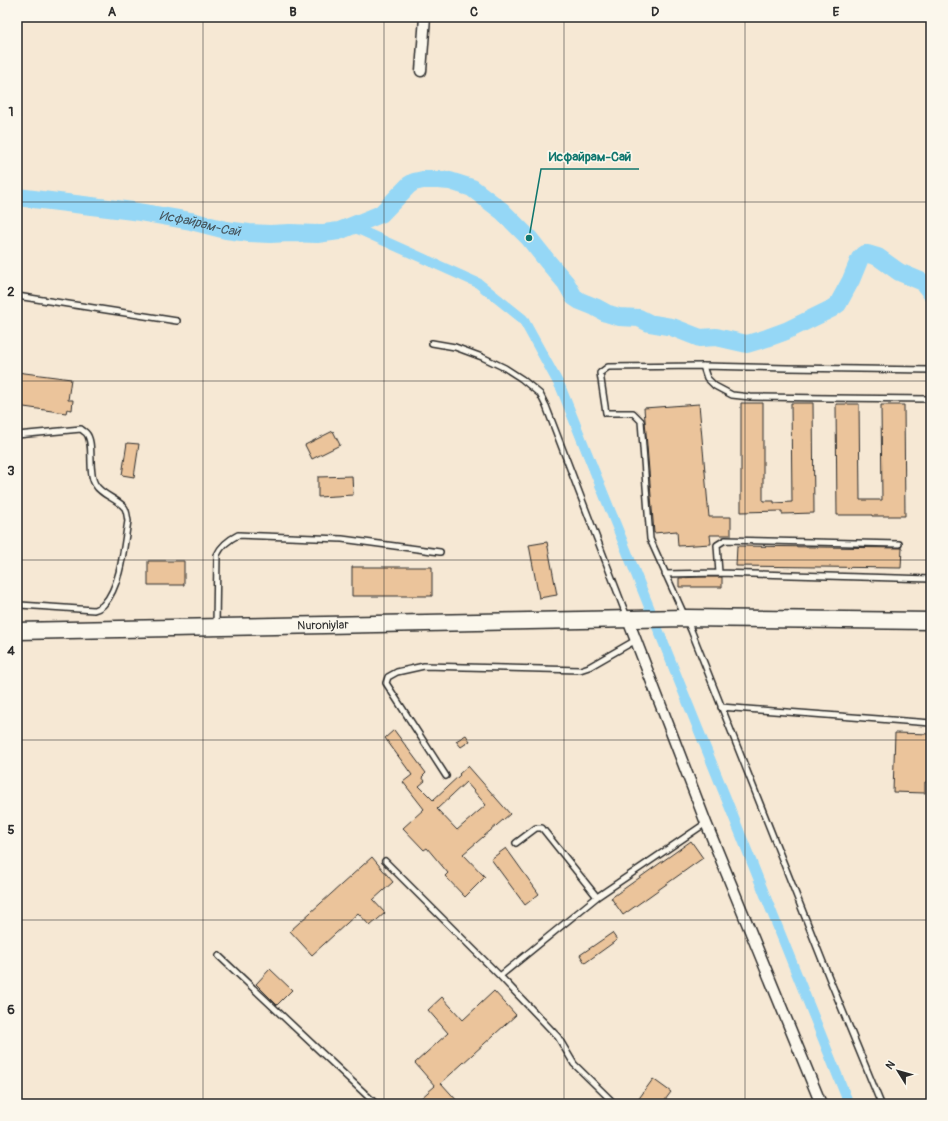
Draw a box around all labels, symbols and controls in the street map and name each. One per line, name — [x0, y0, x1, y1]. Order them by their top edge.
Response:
text: A — [108, 4, 117, 20]
text: B — [289, 4, 297, 20]
text: C — [470, 4, 478, 20]
text: D — [651, 4, 659, 20]
text: E — [833, 4, 840, 20]
text: 1 — [8, 104, 14, 120]
callout: Исфайрам-Сай — [541, 144, 639, 169]
text: Исфайрам-Сай — [549, 149, 631, 165]
water label: Исфайрам-Сай — [158, 208, 243, 240]
text: 2 — [7, 284, 15, 300]
text: 3 — [7, 463, 15, 479]
street label: Nuroniylar — [297, 617, 349, 633]
text: 4 — [7, 643, 15, 659]
text: 5 — [7, 822, 15, 838]
text: 6 — [7, 1002, 15, 1018]
north arrow — [878, 1051, 918, 1091]
text: N — [883, 1058, 898, 1072]

